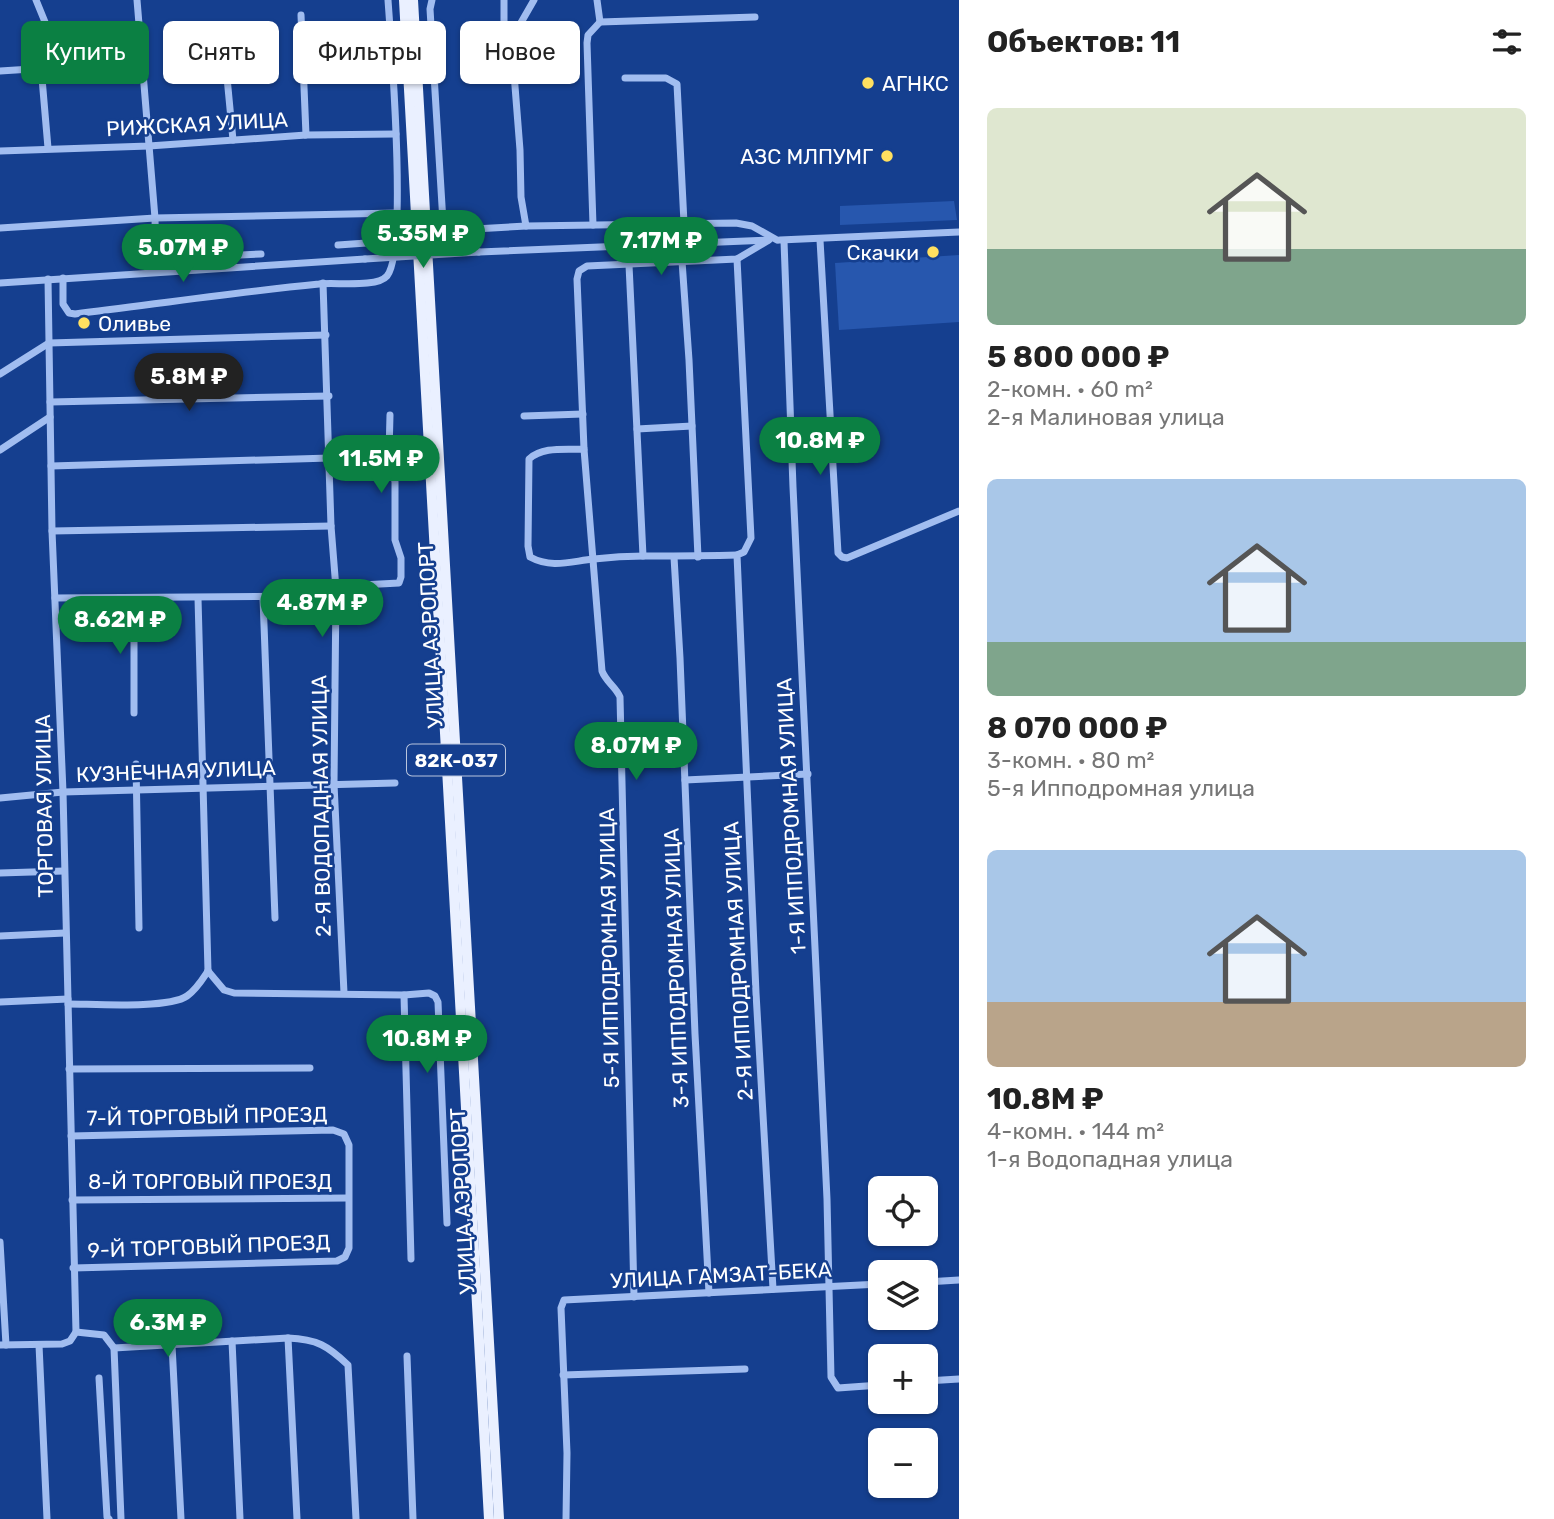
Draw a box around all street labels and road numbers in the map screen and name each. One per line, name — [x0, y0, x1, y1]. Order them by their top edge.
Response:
street label: РИЖСКАЯ УЛИЦА — [105, 107, 289, 141]
street label: УЛИЦА АЭРОПОРТ — [413, 541, 447, 729]
street label: 2-Я ВОДОПАДНАЯ УЛИЦА — [306, 675, 336, 937]
street label: 1-Я ИППОДРОМНАЯ УЛИЦА — [771, 677, 811, 955]
street label: ТОРГОВАЯ УЛИЦА — [30, 714, 58, 898]
road number: 82К-037 — [407, 744, 505, 776]
street label: КУЗНЕЧНАЯ УЛИЦА — [76, 755, 276, 787]
street label: 5-Я ИППОДРОМНАЯ УЛИЦА — [594, 808, 624, 1088]
street label: 2-Я ИППОДРОМНАЯ УЛИЦА — [718, 821, 758, 1101]
street label: 3-Я ИППОДРОМНАЯ УЛИЦА — [659, 827, 693, 1109]
street label: 7-Й ТОРГОВЫЙ ПРОЕЗД — [86, 1101, 328, 1131]
street label: УЛИЦА АЭРОПОРТ — [445, 1107, 479, 1295]
street label: 8-Й ТОРГОВЫЙ ПРОЕЗД — [88, 1169, 332, 1194]
street label: 9-Й ТОРГОВЫЙ ПРОЕЗД — [87, 1229, 331, 1263]
street label: УЛИЦА ГАМЗАТ-БЕКА — [610, 1257, 832, 1293]

